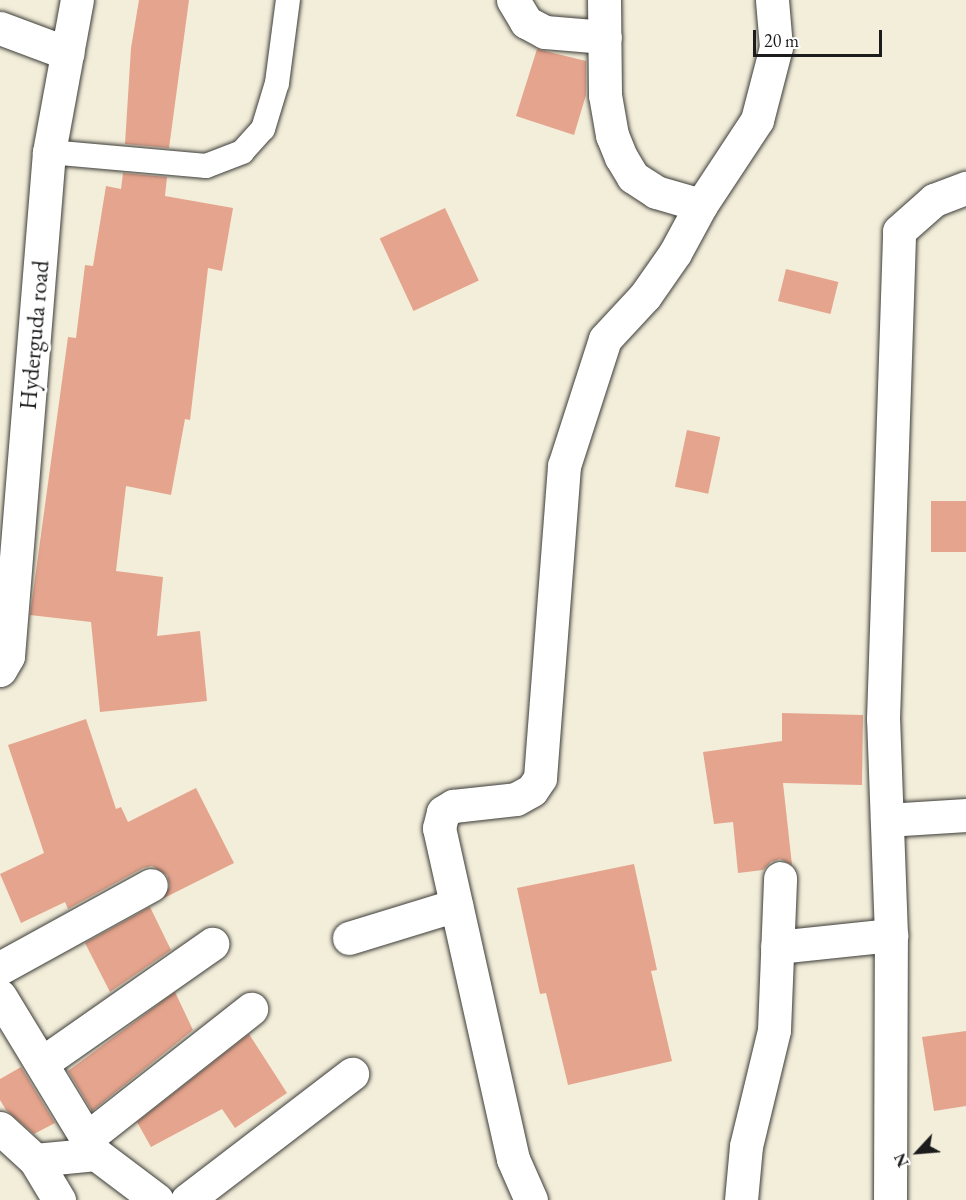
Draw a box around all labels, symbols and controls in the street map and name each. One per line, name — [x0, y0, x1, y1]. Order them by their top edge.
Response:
scale bar — [756, 18, 885, 56]
text: 20 m — [764, 29, 799, 52]
street label: Hyderguda road — [13, 259, 55, 411]
north arrow — [888, 1122, 948, 1182]
text: N — [889, 1150, 914, 1171]

